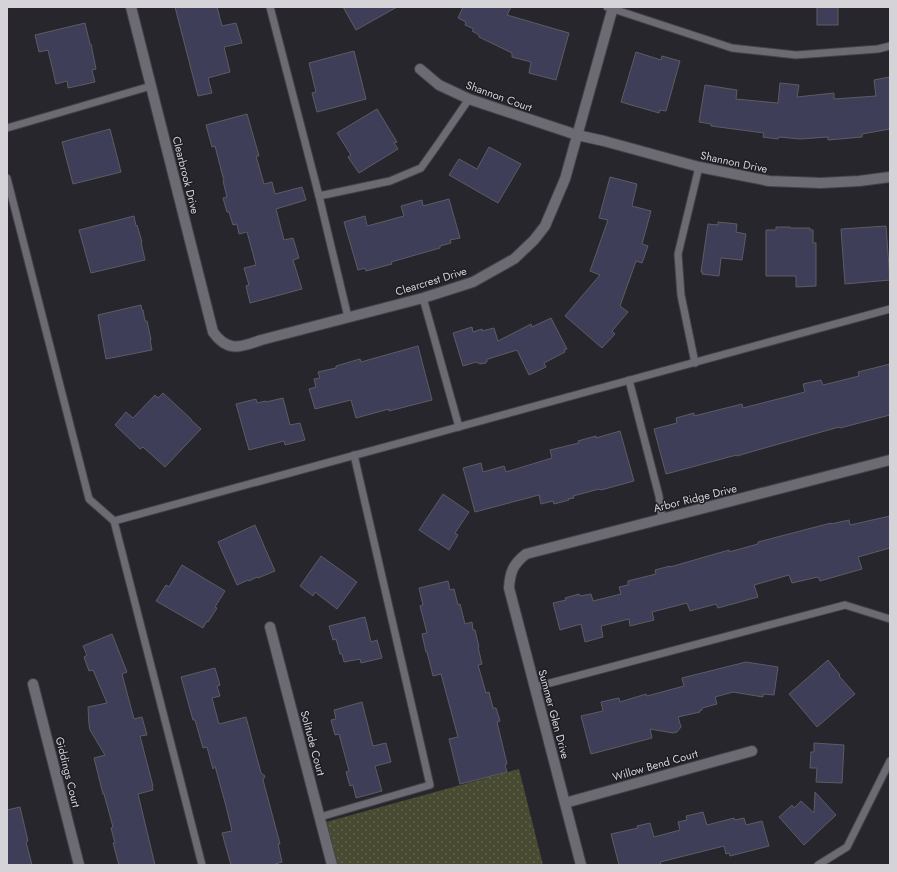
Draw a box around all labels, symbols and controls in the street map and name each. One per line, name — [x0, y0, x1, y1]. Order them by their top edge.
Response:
street label: Shannon Court — [464, 77, 535, 116]
street label: Clearbrook Drive — [169, 135, 203, 216]
street label: Shannon Drive — [699, 147, 769, 177]
street label: Clearcrest Drive — [393, 262, 469, 299]
street label: Arbor Ridge Drive — [652, 480, 739, 516]
street label: Summer Glen Drive — [534, 668, 574, 761]
street label: Solitude Court — [297, 709, 329, 778]
street label: Giddings Court — [51, 735, 85, 809]
street label: Willow Bend Court — [610, 745, 700, 785]

